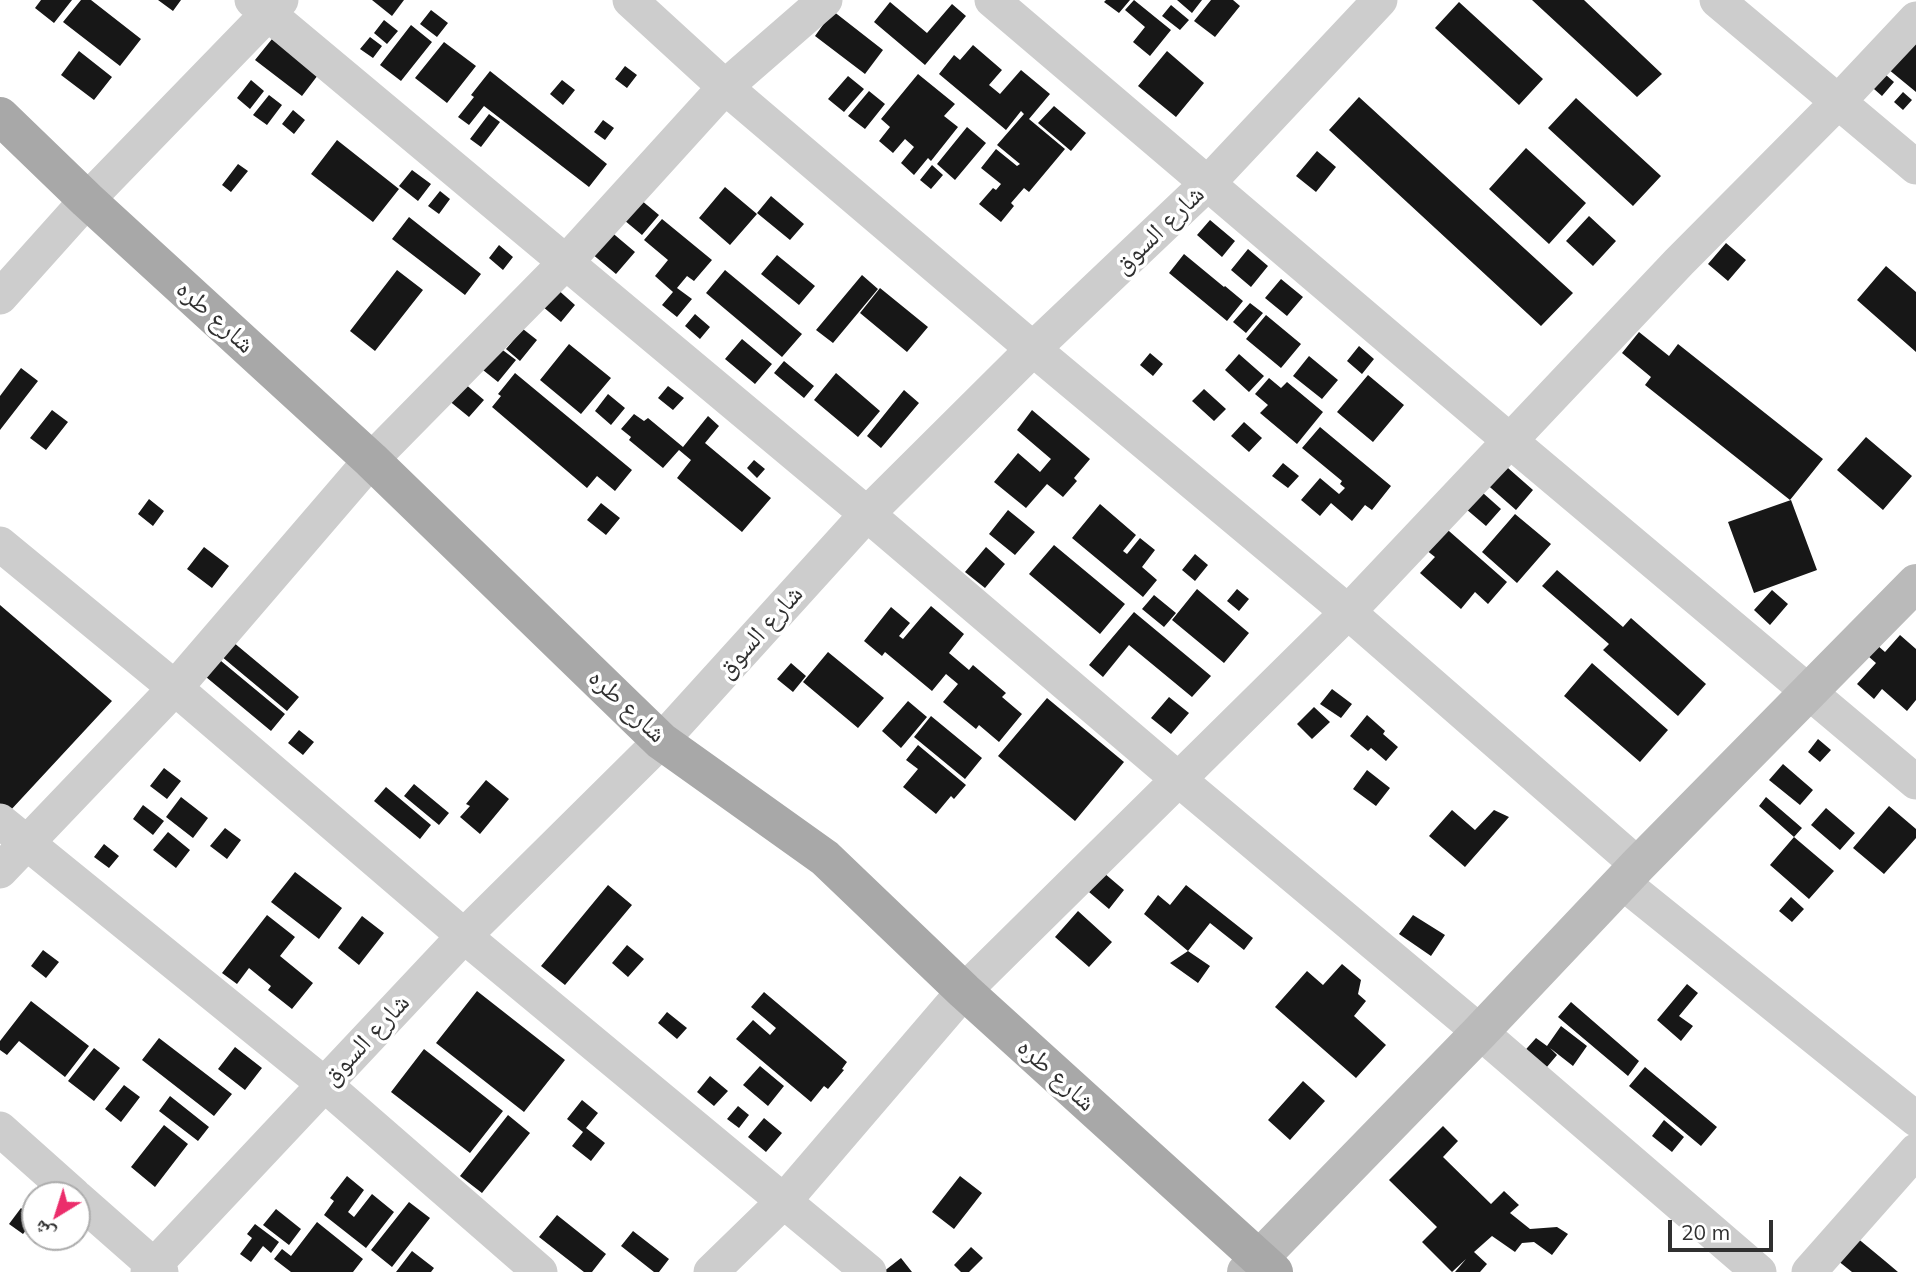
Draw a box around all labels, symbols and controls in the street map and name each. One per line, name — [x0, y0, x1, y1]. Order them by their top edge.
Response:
street label: شارع السوق — [1107, 179, 1211, 281]
street label: شارع طره — [169, 274, 261, 360]
street label: شارع السوق — [710, 579, 810, 685]
street label: شارع طره — [582, 662, 672, 750]
street label: شارع السوق — [316, 988, 416, 1092]
street label: شارع طره — [1010, 1032, 1102, 1118]
north arrow — [21, 1181, 91, 1251]
scale bar — [1671, 1206, 1776, 1250]
text: ش — [29, 1215, 60, 1247]
text: 20 m — [1681, 1219, 1730, 1245]

